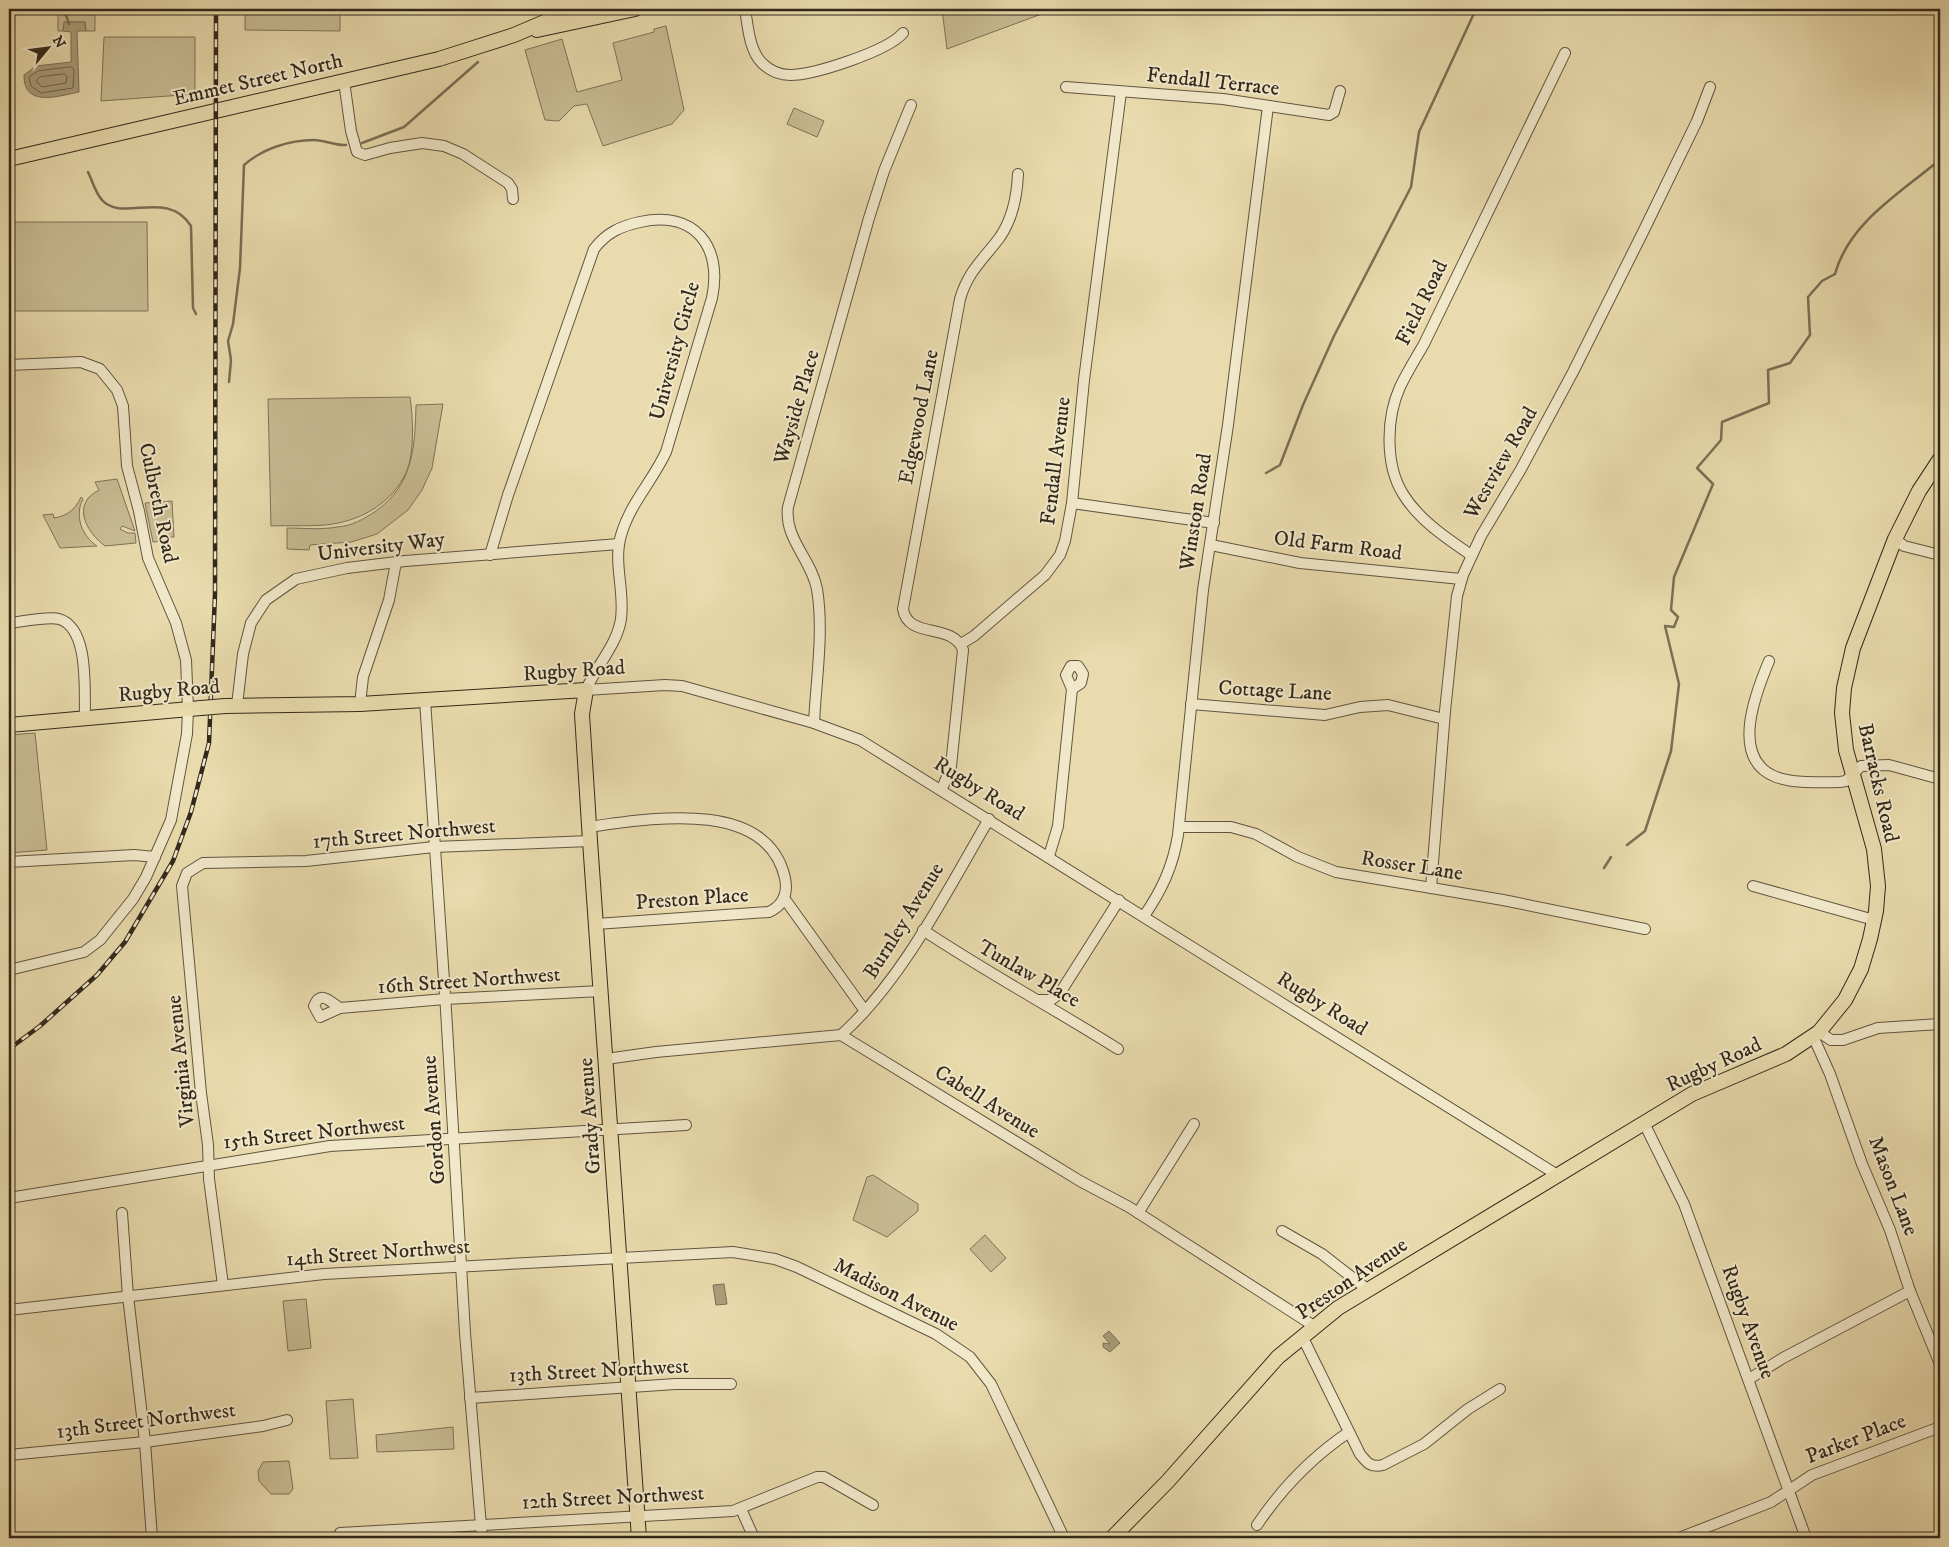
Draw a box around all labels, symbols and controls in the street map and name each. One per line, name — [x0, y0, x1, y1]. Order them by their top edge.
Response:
north arrow — [22, 22, 72, 72]
text: N — [48, 33, 69, 52]
street label: Emmet Street North — [171, 48, 345, 112]
street label: Fendall Terrace — [1145, 62, 1281, 102]
street label: Field Road — [1390, 256, 1454, 350]
street label: University Circle — [644, 279, 706, 423]
street label: Wayside Place — [768, 346, 826, 468]
street label: Edgewood Lane — [893, 347, 945, 487]
street label: Fendall Avenue — [1035, 395, 1077, 527]
street label: Westview Road — [1458, 402, 1544, 525]
street label: Culbreth Road — [133, 440, 184, 566]
street label: Winston Road — [1174, 451, 1218, 574]
street label: Old Farm Road — [1273, 525, 1404, 567]
street label: University Way — [316, 526, 447, 568]
street label: Rugby Road — [522, 654, 626, 688]
street label: Rugby Road — [117, 674, 222, 708]
street label: Cottage Lane — [1218, 675, 1333, 707]
street label: Barracks Road — [1852, 721, 1904, 845]
street label: Rugby Road — [929, 751, 1030, 827]
street label: 17th Street Northwest — [312, 813, 497, 855]
street label: Rosser Lane — [1359, 845, 1465, 887]
street label: Burnley Avenue — [858, 858, 950, 984]
street label: Preston Place — [635, 882, 750, 916]
street label: Tunlaw Place — [973, 934, 1085, 1014]
street label: 16th Street Northwest — [377, 962, 562, 1000]
street label: Rugby Road — [1272, 966, 1373, 1042]
street label: Virginia Avenue — [161, 994, 201, 1129]
street label: Rugby Road — [1662, 1031, 1766, 1098]
street label: Gordon Avenue — [417, 1054, 451, 1185]
street label: Grady Avenue — [573, 1057, 607, 1175]
street label: Cabell Avenue — [930, 1059, 1045, 1145]
street label: 15th Street Northwest — [222, 1110, 406, 1155]
street label: Mason Lane — [1862, 1133, 1924, 1240]
street label: Preston Avenue — [1291, 1232, 1413, 1326]
street label: 14th Street Northwest — [285, 1234, 471, 1272]
street label: Madison Avenue — [829, 1252, 963, 1338]
street label: Rugby Avenue — [1715, 1262, 1781, 1383]
street label: 13th Street Northwest — [508, 1353, 690, 1389]
street label: 13th Street Northwest — [55, 1397, 237, 1445]
street label: Parker Place — [1802, 1408, 1910, 1470]
street label: 12th Street Northwest — [521, 1480, 705, 1516]

